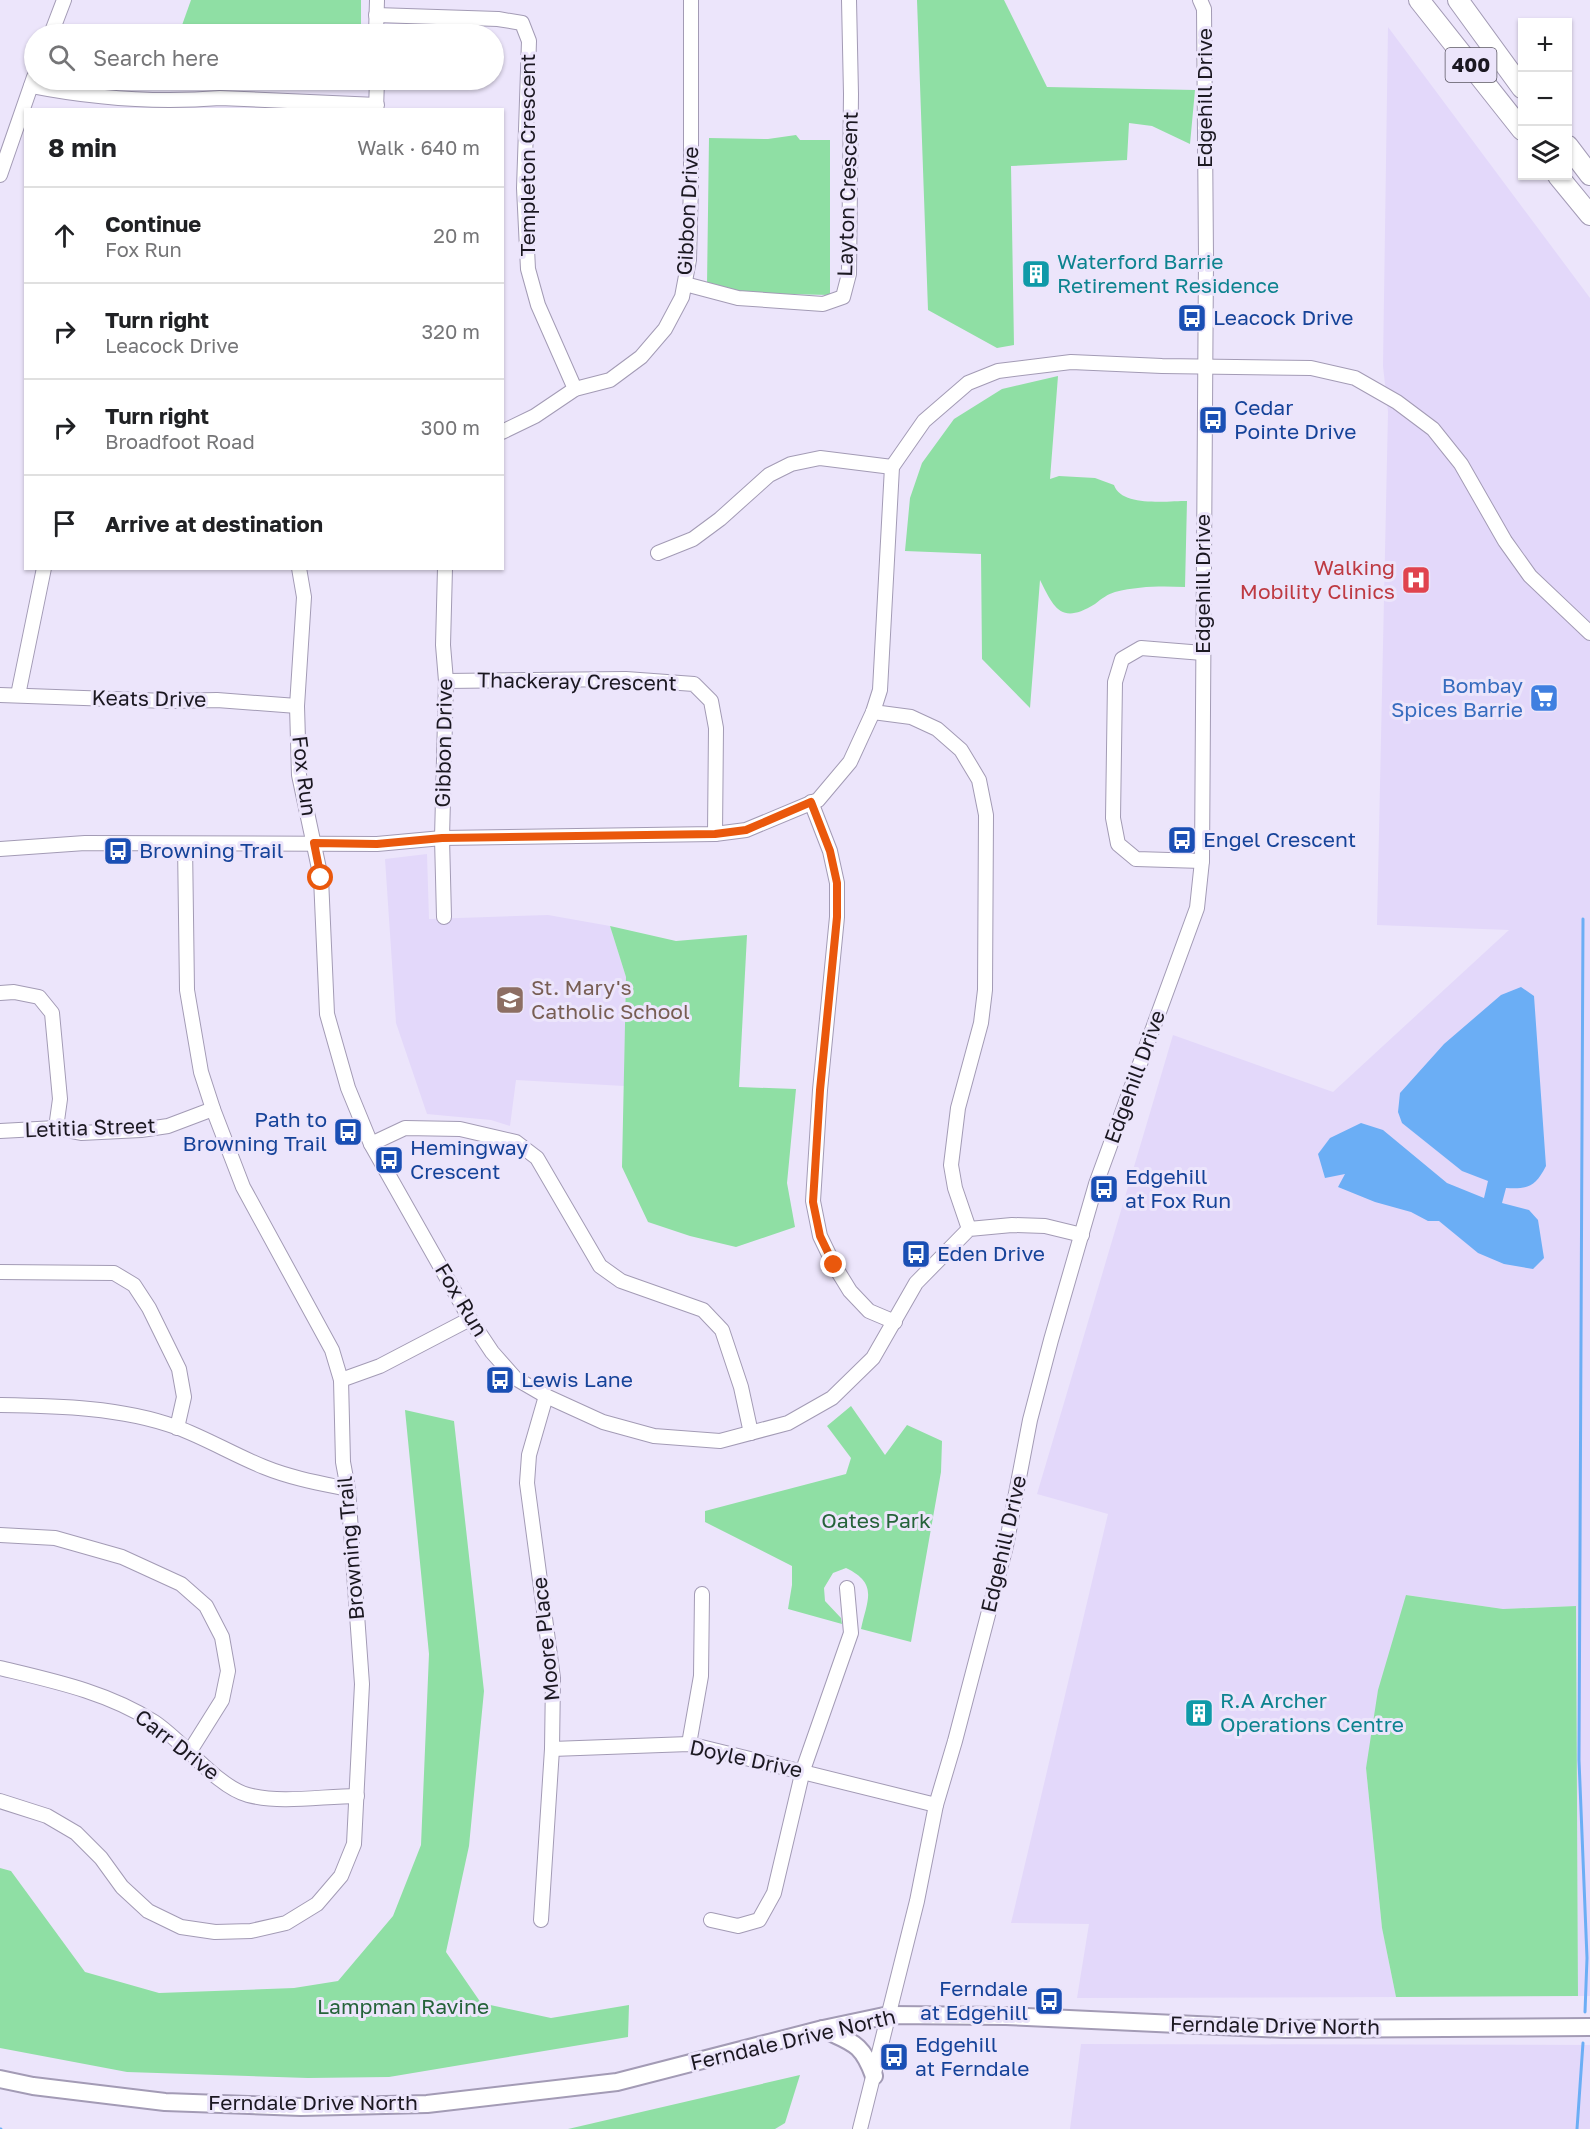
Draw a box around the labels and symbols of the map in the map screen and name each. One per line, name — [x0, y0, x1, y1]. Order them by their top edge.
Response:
street label: Edgehill Drive — [1191, 28, 1217, 168]
road number: 400 — [1446, 48, 1496, 82]
street label: Templeton Crescent — [514, 54, 540, 256]
street label: Layton Crescent — [831, 111, 863, 277]
street label: Gibbon Drive — [671, 146, 703, 276]
place label: Waterford Barrie Retirement Residence — [1057, 248, 1279, 298]
building icon: Waterford Barrie Retirement Residence — [1020, 258, 1052, 290]
bus stop icon: Leacock Drive — [1176, 302, 1208, 334]
place label: Leacock Drive — [1213, 304, 1353, 330]
place label: Cedar Pointe Drive — [1234, 394, 1356, 444]
bus stop icon: Cedar Pointe Drive — [1197, 404, 1229, 436]
street label: Edgehill Drive — [1189, 514, 1215, 654]
place label: Walking Mobility Clinics — [1240, 554, 1395, 604]
hospital icon: Walking Mobility Clinics — [1400, 564, 1432, 596]
street label: Thackeray Crescent — [477, 666, 677, 696]
place label: Bombay Spices Barrie — [1391, 672, 1523, 722]
street label: Gibbon Drive — [429, 678, 457, 808]
supermarket icon: Bombay Spices Barrie — [1528, 682, 1560, 714]
street label: Keats Drive — [91, 684, 207, 712]
street label: Fox Run — [287, 734, 323, 818]
bus stop icon: Engel Crescent — [1166, 824, 1198, 856]
place label: Engel Crescent — [1203, 826, 1356, 852]
bus stop icon: Browning Trail — [102, 835, 134, 867]
place label: Browning Trail — [139, 837, 283, 863]
route start — [307, 864, 333, 890]
place label: St. Mary's Catholic School — [531, 974, 690, 1024]
school or university icon: St. Mary's Catholic School — [494, 984, 526, 1016]
street label: Edgehill Drive — [1098, 1006, 1170, 1147]
place label: Path to Browning Trail — [183, 1106, 327, 1156]
street label: Letitia Street — [24, 1112, 156, 1142]
bus stop icon: Path to Browning Trail — [332, 1116, 364, 1148]
place label: Hemingway Crescent — [410, 1134, 528, 1184]
bus stop icon: Hemingway Crescent — [373, 1144, 405, 1176]
place label: Edgehill at Fox Run — [1125, 1163, 1231, 1213]
bus stop icon: Edgehill at Fox Run — [1088, 1173, 1120, 1205]
bus stop icon: Eden Drive — [900, 1238, 932, 1270]
place label: Eden Drive — [937, 1240, 1045, 1266]
route end — [820, 1251, 846, 1277]
street label: Fox Run — [430, 1258, 494, 1341]
bus stop icon: Lewis Lane — [484, 1364, 516, 1396]
place label: Lewis Lane — [521, 1366, 633, 1392]
street label: Edgehill Drive — [975, 1473, 1031, 1615]
street label: Browning Trail — [331, 1475, 369, 1621]
park label: Oates Park — [821, 1507, 931, 1533]
street label: Moore Place — [526, 1576, 564, 1702]
place label: R.A Archer Operations Centre — [1220, 1687, 1404, 1737]
building icon: R.A Archer Operations Centre — [1183, 1697, 1215, 1729]
street label: Carr Drive — [130, 1703, 225, 1785]
street label: Doyle Drive — [687, 1733, 805, 1783]
place label: Ferndale at Edgehill — [920, 1975, 1028, 2025]
bus stop icon: Ferndale at Edgehill — [1033, 1985, 1065, 2017]
park label: Lampman Ravine — [317, 1993, 489, 2019]
street label: Ferndale Drive North — [688, 2003, 898, 2075]
street label: Ferndale Drive North — [1170, 2010, 1380, 2040]
place label: Edgehill at Ferndale — [915, 2031, 1029, 2081]
bus stop icon: Edgehill at Ferndale — [878, 2041, 910, 2073]
street label: Ferndale Drive North — [208, 2089, 418, 2115]

